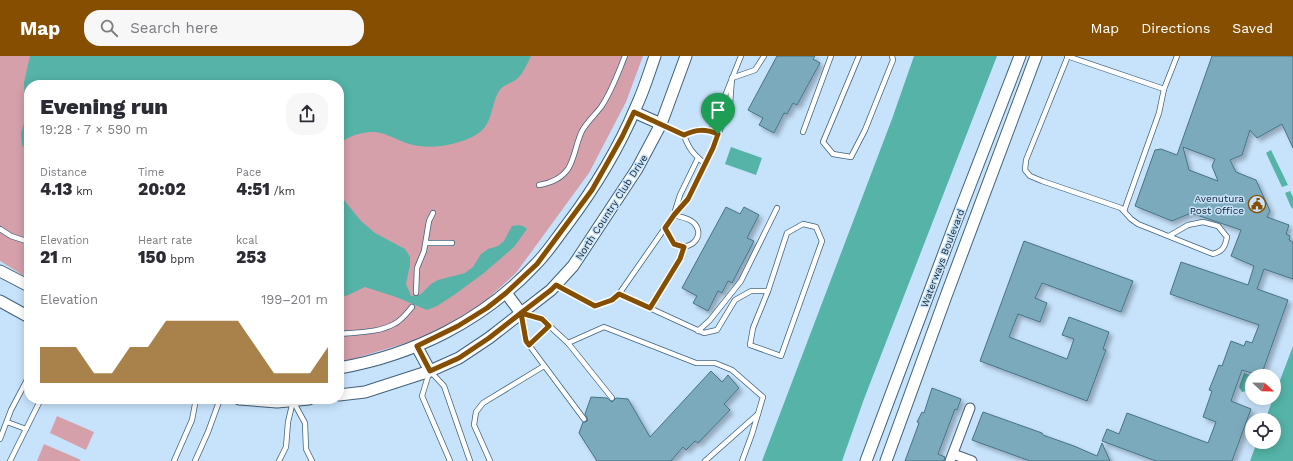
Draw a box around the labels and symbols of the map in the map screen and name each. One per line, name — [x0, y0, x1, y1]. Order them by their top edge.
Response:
pin — [701, 93, 735, 134]
street label: North Country Club Drive — [573, 152, 650, 262]
place label: Avenutura Post Office — [1190, 193, 1244, 216]
public building icon: Avenutura Post Office — [1247, 194, 1267, 214]
street label: Waterways Boulevard — [919, 207, 966, 309]
north arrow — [1245, 369, 1281, 405]

